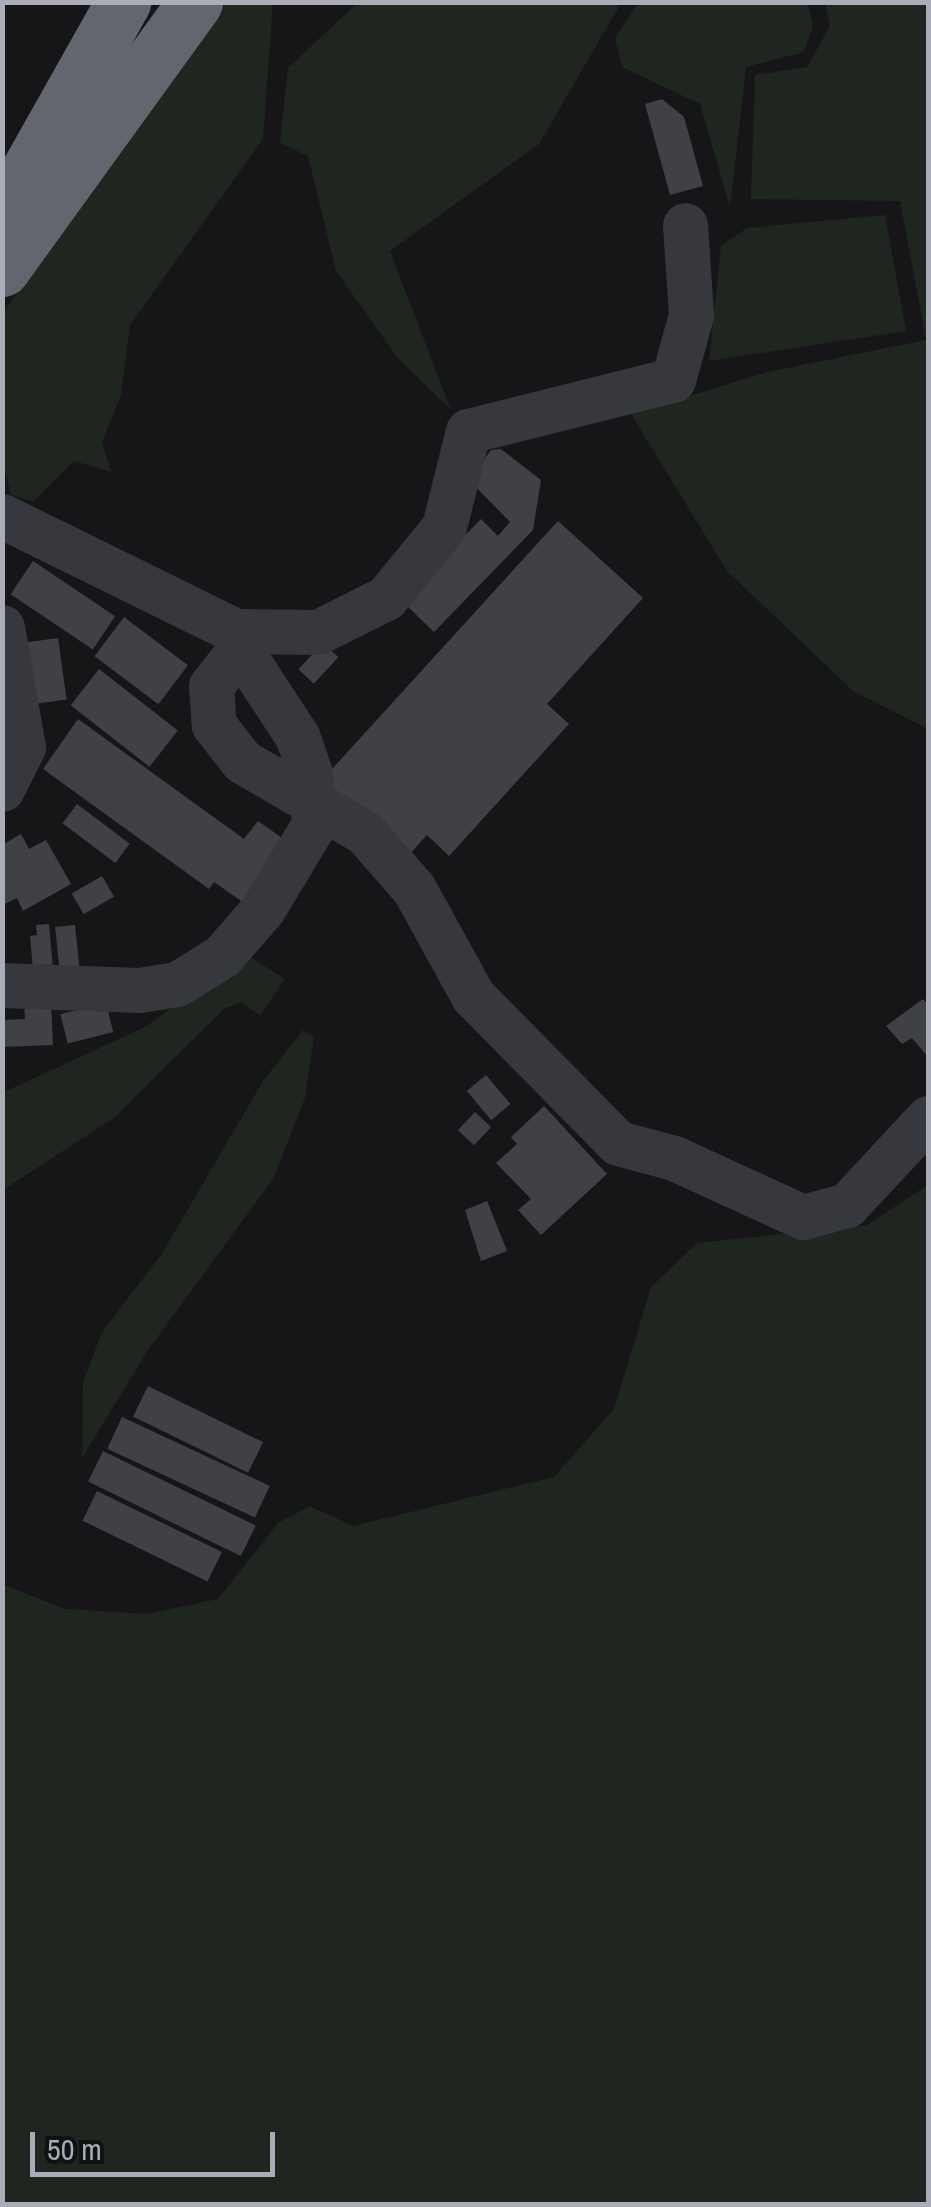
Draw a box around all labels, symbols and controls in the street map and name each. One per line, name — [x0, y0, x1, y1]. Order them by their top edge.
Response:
scale bar — [35, 2112, 280, 2174]
text: 50 m — [47, 2129, 102, 2169]

